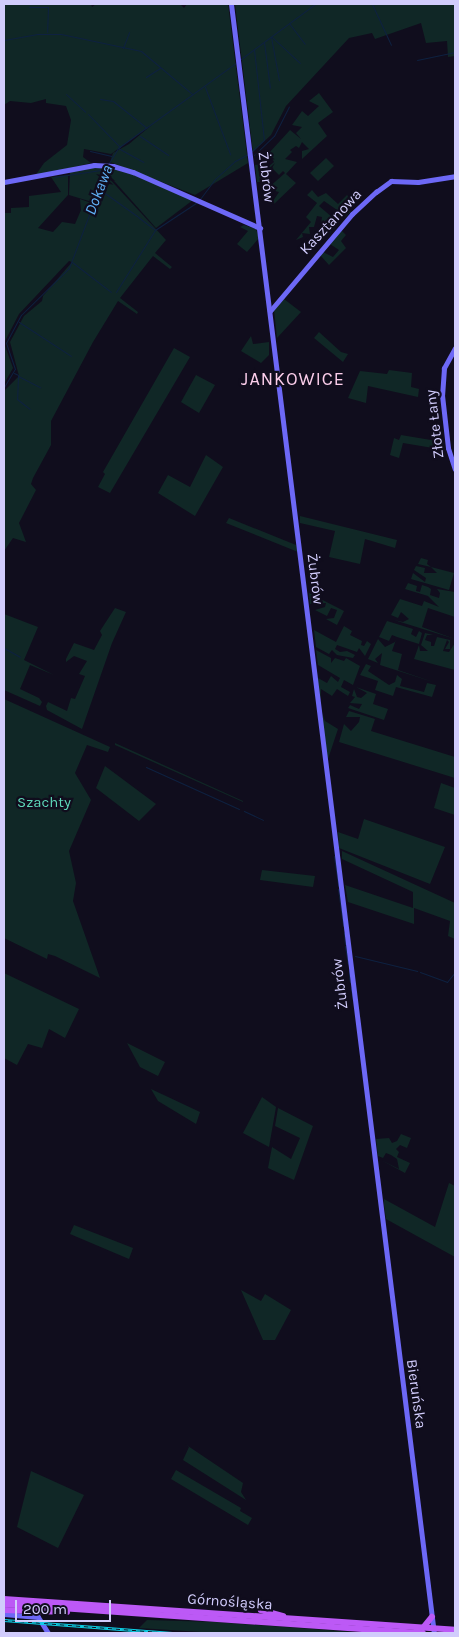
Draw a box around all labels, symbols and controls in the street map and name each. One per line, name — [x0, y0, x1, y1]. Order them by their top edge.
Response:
street label: Żubrów — [254, 150, 278, 204]
water label: Dokawa — [81, 162, 117, 218]
street label: Kasztanowa — [296, 186, 366, 258]
district label: JANKOWICE — [240, 368, 346, 390]
street label: Złote Łany — [422, 388, 448, 460]
street label: Żubrów — [303, 552, 327, 606]
park label: Szachty — [17, 794, 71, 812]
street label: Żubrów — [328, 957, 352, 1011]
street label: Bieruńska — [402, 1358, 430, 1430]
scale bar — [18, 1590, 114, 1622]
street label: Górnośląska — [187, 1590, 273, 1614]
text: 200 m — [23, 1600, 67, 1618]

